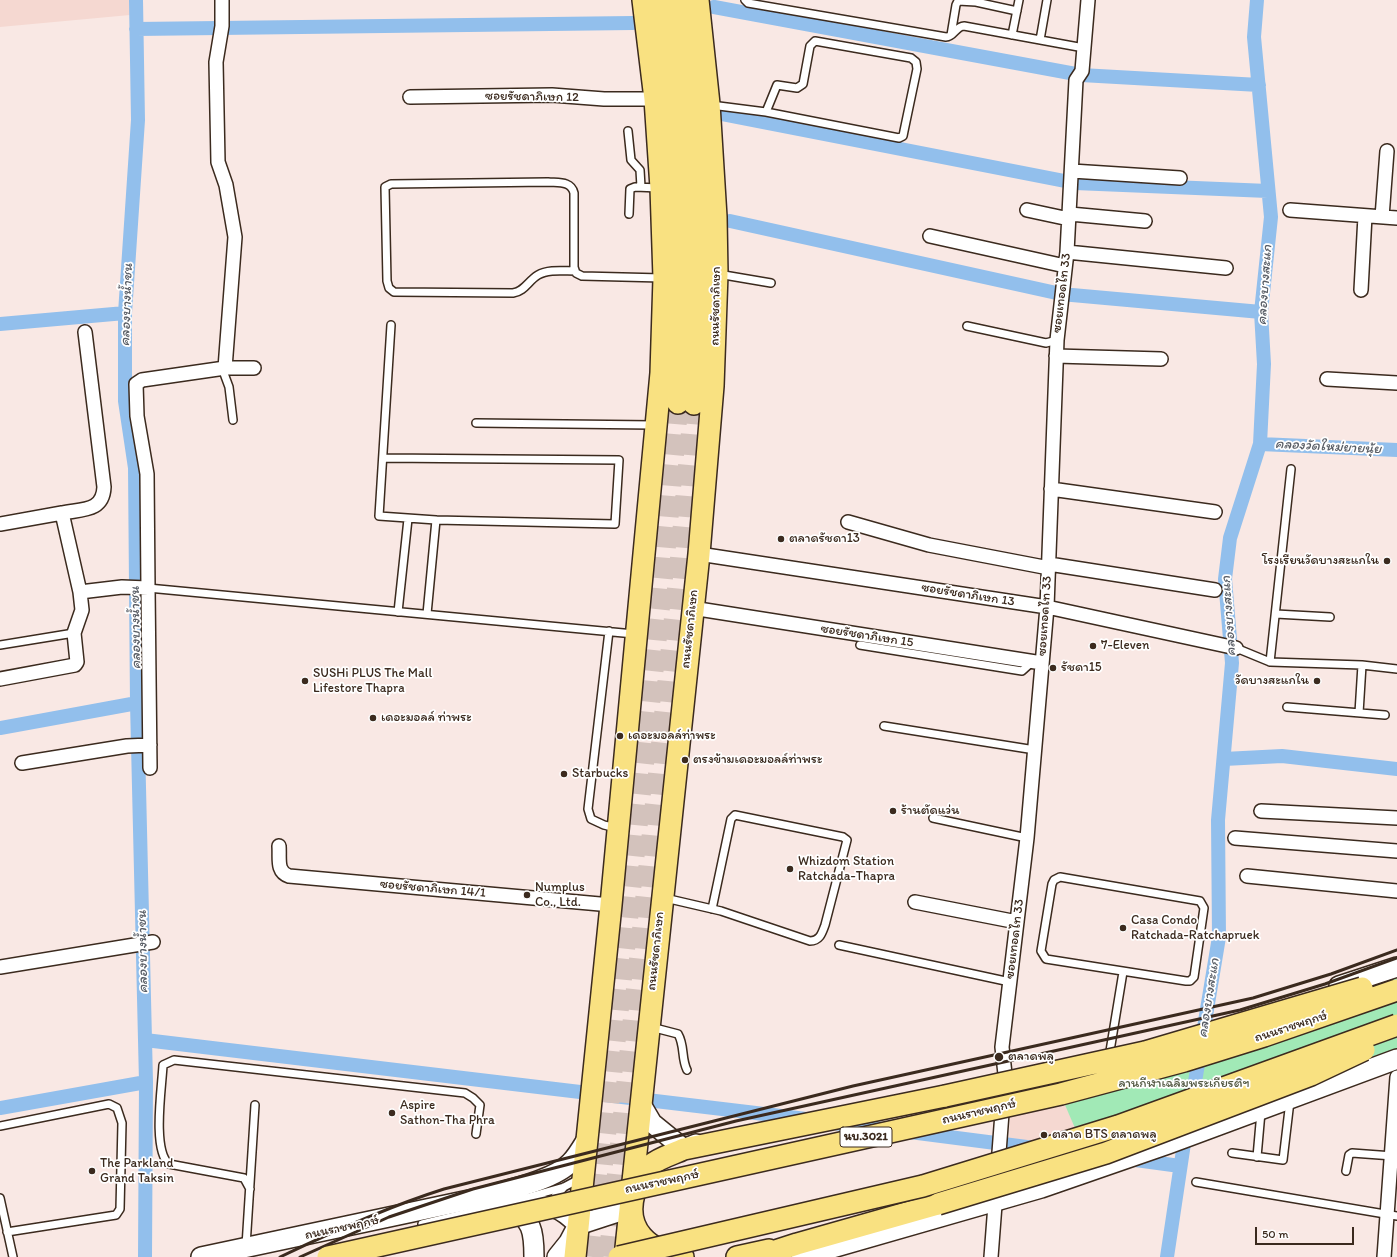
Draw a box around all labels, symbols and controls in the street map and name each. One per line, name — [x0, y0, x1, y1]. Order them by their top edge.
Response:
street label: ซอยรัชดาภิเษก 12 — [485, 88, 579, 106]
water label: คลองบางสะแก — [1254, 244, 1276, 326]
street label: ซอยเทอดไท 33 — [1049, 252, 1075, 334]
water label: คลองบางน้ำชน — [117, 263, 137, 347]
street label: ถนนรัชดาภิเษก — [708, 266, 724, 346]
water label: คลองวัดใหม่ยายนุ้ย — [1274, 436, 1382, 458]
place label: ตลาดรัชดา13 — [789, 531, 860, 547]
marker: ตลาดรัชดา13 — [776, 534, 786, 544]
place label: โรงเรียนวัดบางสะแกใน — [1262, 553, 1379, 569]
marker: โรงเรียนวัดบางสะแกใน — [1382, 556, 1392, 566]
street label: ซอยเทอดไท 33 — [1034, 575, 1056, 657]
water label: คลองบางสะแก — [1218, 575, 1240, 657]
street label: ซอยรัชดาภิเษก 13 — [920, 580, 1016, 610]
water label: คลองบางน้ำชน — [127, 586, 145, 670]
street label: ถนนรัชดาภิเษก — [678, 589, 702, 669]
street label: ซอยรัชดาภิเษก 15 — [820, 621, 914, 651]
place label: 7-Eleven — [1101, 638, 1149, 654]
marker: 7-Eleven — [1088, 641, 1098, 651]
place label: รัชดา15 — [1061, 660, 1102, 676]
marker: รัชดา15 — [1048, 663, 1058, 673]
place label: SUSHi PLUS The Mall Lifestore Thapra — [313, 666, 432, 697]
place label: วัดบางสะแกใน — [1235, 673, 1309, 689]
marker: SUSHi PLUS The Mall Lifestore Thapra — [300, 676, 310, 686]
marker: วัดบางสะแกใน — [1312, 676, 1322, 686]
place label: เดอะมอลล์ ท่าพระ — [381, 710, 472, 726]
marker: เดอะมอลล์ ท่าพระ — [368, 713, 378, 723]
place label: เดอะมอลล์ท่าพระ — [628, 728, 716, 744]
marker: เดอะมอลล์ท่าพระ — [615, 731, 625, 741]
place label: ตรงข้ามเดอะมอลล์ท่าพระ — [693, 752, 822, 768]
marker: ตรงข้ามเดอะมอลล์ท่าพระ — [680, 755, 690, 765]
place label: Starbucks — [572, 766, 628, 782]
marker: Starbucks — [559, 769, 569, 779]
place label: ร้านตัดแว่น — [901, 803, 959, 819]
marker: ร้านตัดแว่น — [888, 806, 898, 816]
place label: Whizdom Station Ratchada-Thapra — [798, 854, 895, 885]
marker: Whizdom Station Ratchada-Thapra — [785, 864, 795, 874]
street label: ซอยรัชดาภิเษก 14/1 — [379, 877, 487, 901]
place label: Numplus Co., Ltd. — [535, 880, 585, 911]
marker: Numplus Co., Ltd. — [522, 890, 532, 900]
street label: ซอยเทอดไท 33 — [1002, 898, 1028, 980]
water label: คลองบางน้ำชน — [134, 910, 152, 994]
street label: ถนนรัชดาภิเษก — [644, 911, 668, 991]
place label: Casa Condo Ratchada-Ratchapruek — [1131, 913, 1260, 944]
marker: Casa Condo Ratchada-Ratchapruek — [1118, 923, 1128, 933]
water label: คลองบางสะแก — [1194, 957, 1224, 1039]
street label: ถนนราชพฤกษ์ — [1253, 1008, 1329, 1046]
place label: ตลาดพลู — [1008, 1049, 1054, 1065]
marker: ตลาดพลู — [993, 1051, 1005, 1063]
park label: ลานกีฬาเฉลิมพระเกียรติฯ — [1118, 1076, 1250, 1092]
street label: ถนนราชพฤกษ์ — [940, 1096, 1018, 1128]
place label: Aspire Sathon-Tha Phra — [400, 1098, 495, 1129]
marker: Aspire Sathon-Tha Phra — [387, 1108, 397, 1118]
road number: นบ.3021 — [840, 1127, 892, 1147]
place label: ตลาด BTS ตลาดพลู — [1052, 1127, 1157, 1143]
marker: ตลาด BTS ตลาดพลู — [1039, 1130, 1049, 1140]
place label: The Parkland Grand Taksin — [100, 1156, 174, 1187]
marker: The Parkland Grand Taksin — [87, 1166, 97, 1176]
street label: ถนนราชพฤกษ์ — [623, 1167, 701, 1197]
street label: ถนนราชพฤกษ์ — [303, 1213, 381, 1243]
scale bar — [1257, 1219, 1356, 1245]
text: 50 m — [1262, 1227, 1288, 1241]

